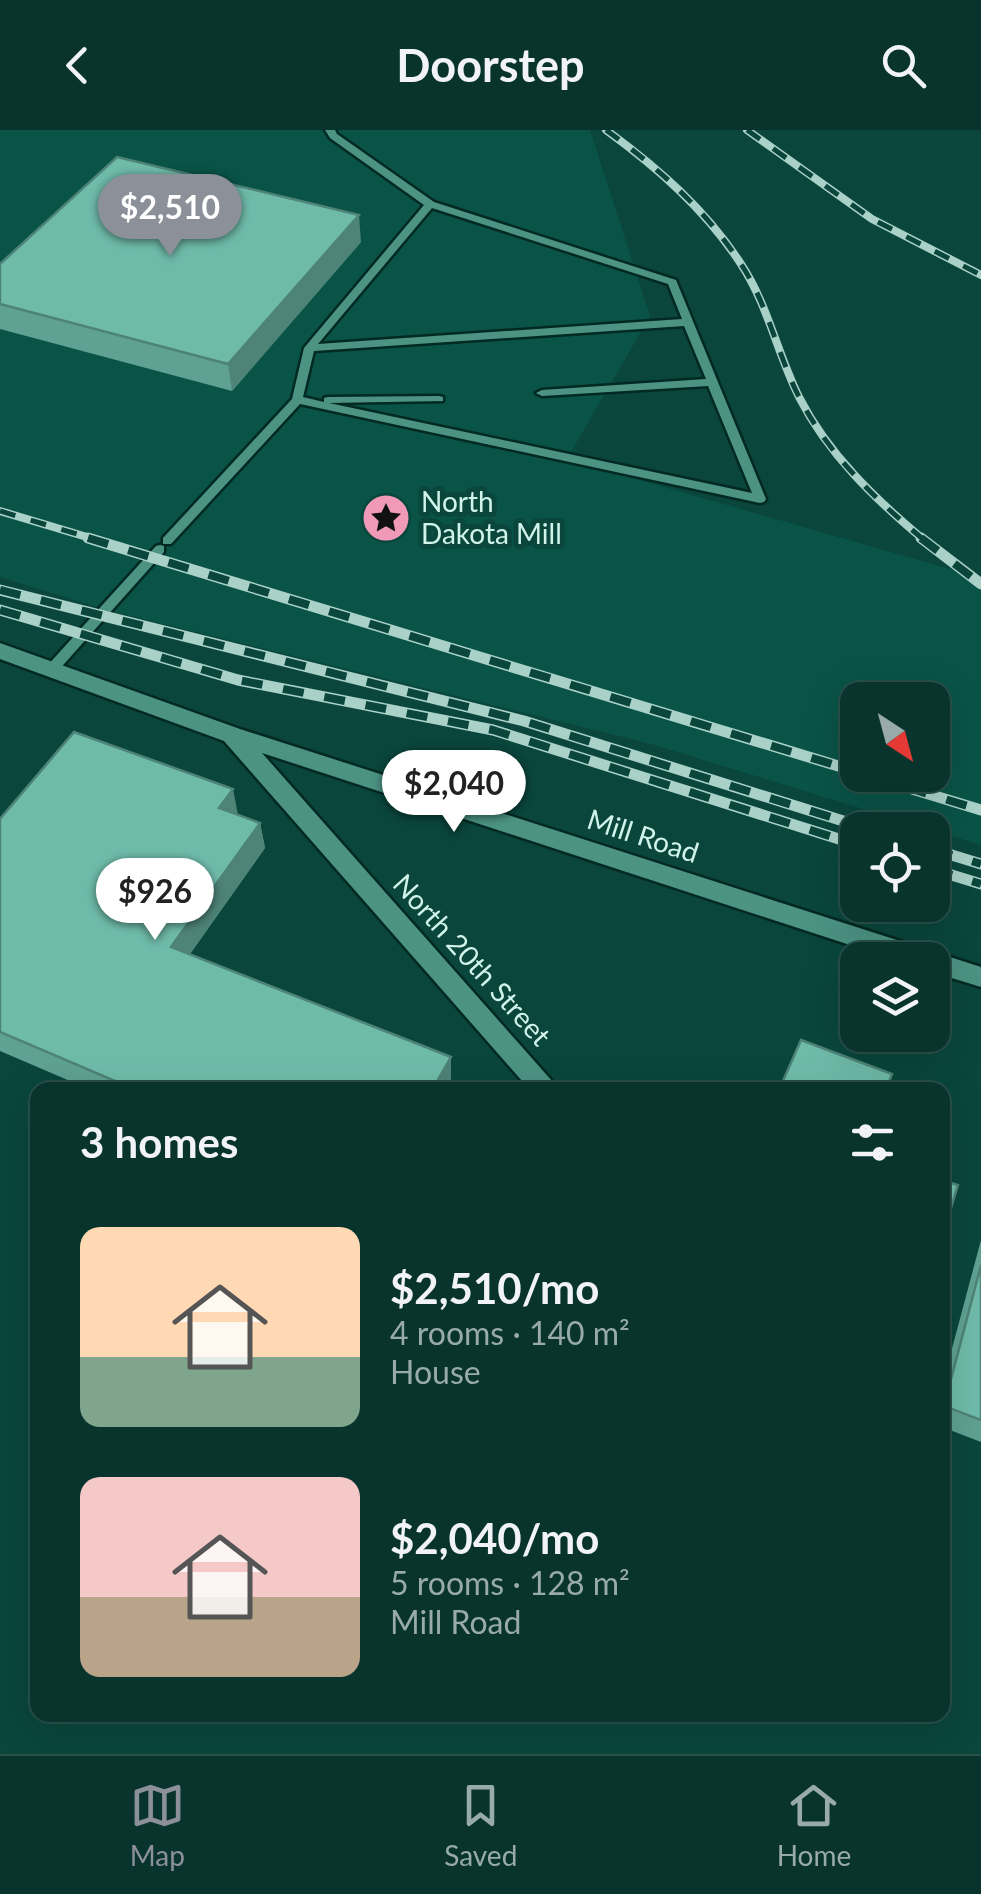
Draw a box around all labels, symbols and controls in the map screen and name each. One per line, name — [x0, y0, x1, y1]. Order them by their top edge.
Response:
icon: back — [50, 38, 105, 93]
text: Doorstep — [396, 38, 585, 92]
icon: search — [876, 38, 931, 93]
pin: $2,510 — [89, 174, 251, 259]
text: $2,510 — [120, 187, 220, 226]
place label: North Dakota Mill — [421, 484, 562, 550]
place icon: North Dakota Mill — [360, 492, 412, 544]
north arrow — [840, 682, 950, 792]
map controls — [840, 682, 950, 1052]
pin: $2,040 — [373, 750, 535, 835]
text: $2,040 — [404, 763, 504, 802]
street label: Mill Road — [583, 801, 703, 869]
button: locate — [840, 812, 950, 922]
pin: $926 — [96, 858, 214, 943]
street label: North 20th Street — [387, 867, 559, 1052]
text: $926 — [118, 871, 192, 910]
button: layers — [840, 942, 950, 1052]
icon: filters — [845, 1115, 900, 1170]
text: 3 homes — [80, 1117, 238, 1167]
text: $2,510/mo — [390, 1263, 599, 1313]
icon: home — [160, 1267, 280, 1387]
text: 4 rooms · 140 m² — [390, 1313, 630, 1352]
text: House — [390, 1352, 481, 1391]
text: $2,040/mo — [390, 1513, 599, 1563]
icon: home — [160, 1517, 280, 1637]
text: 5 rooms · 128 m² — [390, 1563, 630, 1602]
text: Mill Road — [390, 1602, 521, 1641]
tab: Map — [130, 1778, 185, 1872]
tab: Saved — [444, 1778, 517, 1872]
tab: Home — [777, 1778, 851, 1872]

